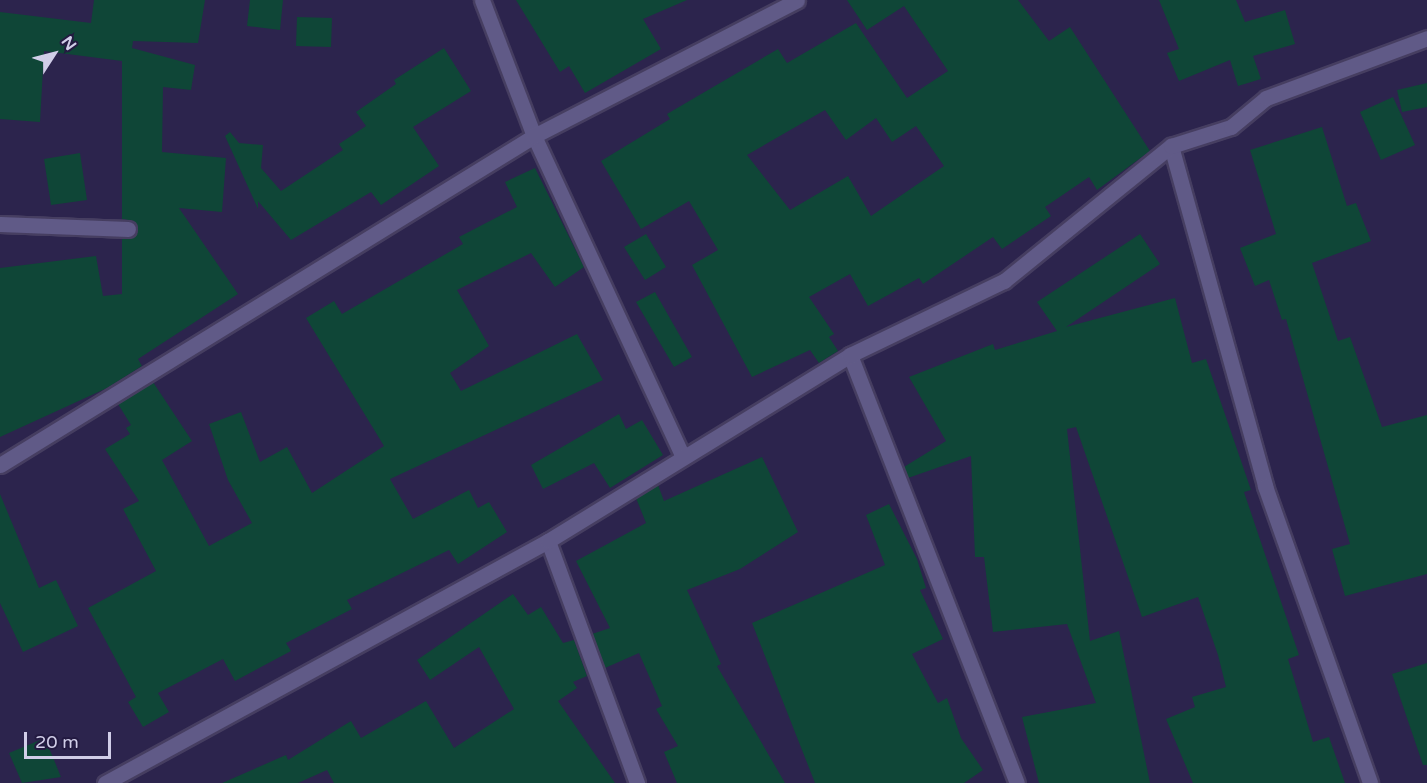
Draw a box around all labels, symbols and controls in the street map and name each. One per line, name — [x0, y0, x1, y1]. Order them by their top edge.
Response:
north arrow — [24, 24, 84, 84]
text: N — [57, 32, 80, 54]
scale bar — [27, 720, 114, 758]
text: 20 m — [35, 731, 79, 753]

